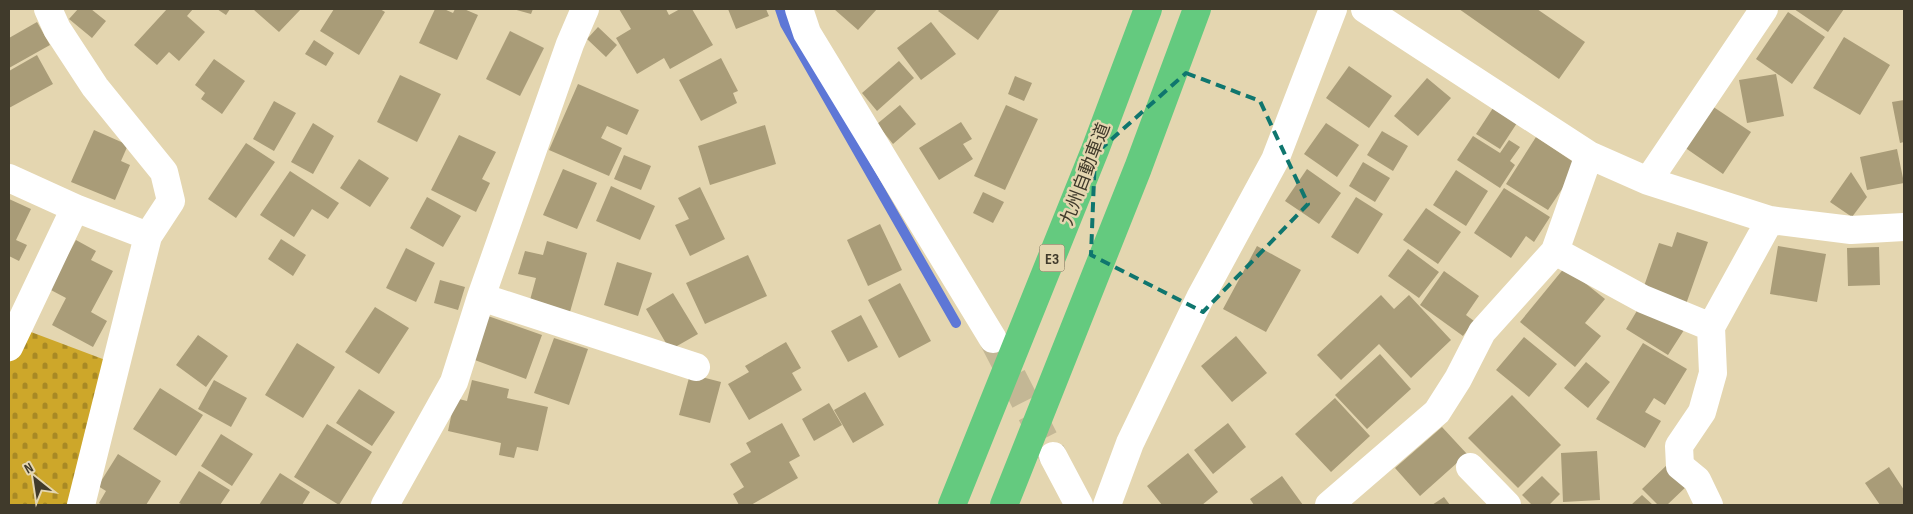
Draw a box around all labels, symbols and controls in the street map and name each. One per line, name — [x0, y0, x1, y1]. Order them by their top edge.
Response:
street label: 九州自動車道 — [1056, 120, 1115, 228]
road number: E3 — [1040, 244, 1064, 272]
north arrow — [10, 454, 60, 504]
text: N — [21, 459, 36, 477]

